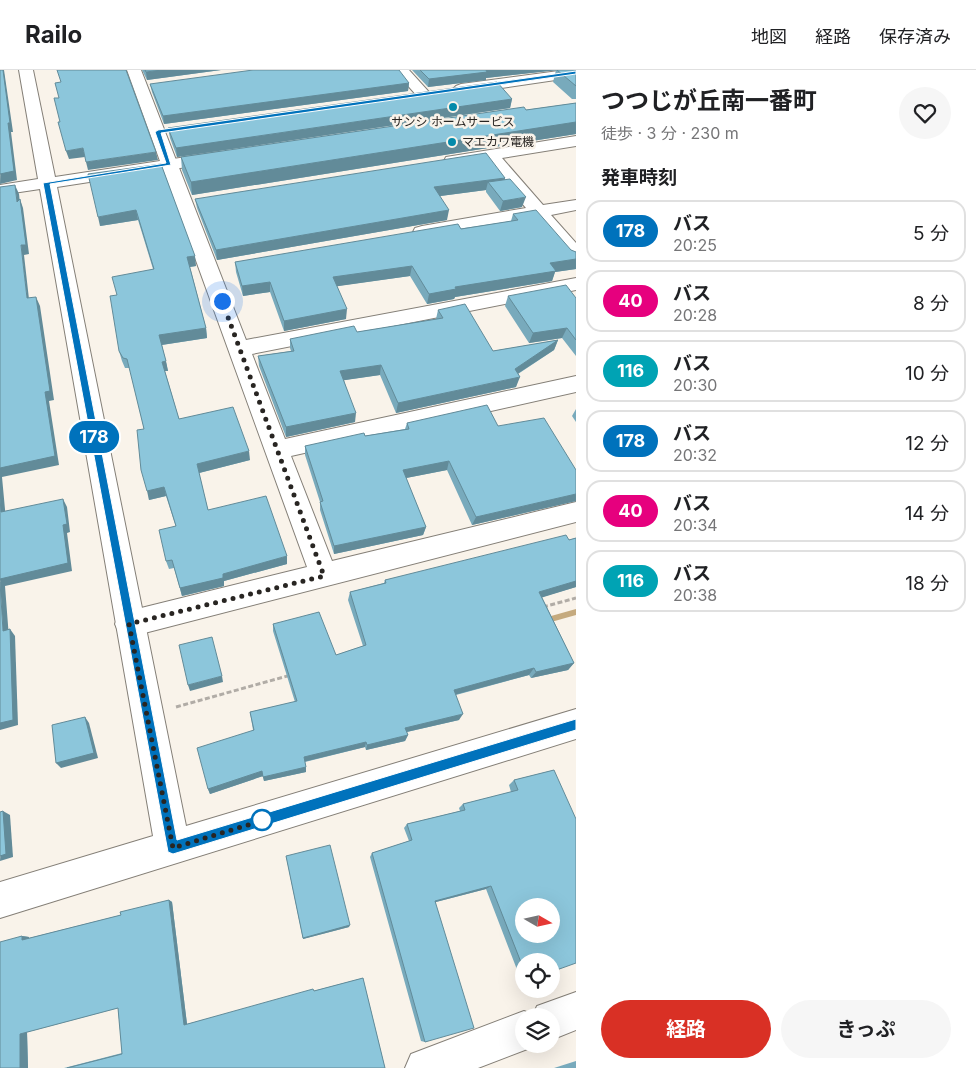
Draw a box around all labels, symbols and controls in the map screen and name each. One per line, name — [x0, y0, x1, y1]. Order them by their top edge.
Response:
text: Railo — [25, 20, 82, 49]
text: 地図 — [751, 26, 787, 47]
text: 経路 — [815, 26, 851, 47]
text: 保存済み — [879, 26, 951, 47]
text: つつじが丘南一番町 — [601, 86, 817, 115]
button: heart — [899, 87, 951, 139]
marker: サンシ ホームサービス — [447, 101, 459, 113]
place label: サンシ ホームサービス — [391, 114, 515, 129]
text: 徒歩 · 3 分 · 230 m — [601, 123, 739, 143]
place label: マエカワ電機 — [462, 134, 534, 149]
marker: マエカワ電機 — [446, 136, 458, 148]
text: 発車時刻 — [601, 166, 677, 189]
text: バス — [673, 212, 711, 235]
text: 178 — [616, 220, 645, 241]
text: 5 分 — [913, 222, 949, 245]
text: 20:25 — [673, 235, 717, 255]
text: バス — [673, 282, 711, 305]
your location — [210, 289, 235, 314]
text: 40 — [618, 290, 643, 311]
text: 8 分 — [913, 292, 949, 315]
text: 20:28 — [673, 305, 717, 325]
text: バス — [673, 352, 711, 375]
text: 116 — [617, 360, 644, 381]
text: 10 分 — [905, 362, 949, 385]
text: 20:30 — [673, 375, 717, 395]
line badge: 178 — [65, 421, 123, 453]
text: バス — [673, 422, 711, 445]
text: 178 — [79, 426, 109, 447]
text: 178 — [616, 430, 645, 451]
text: 12 分 — [905, 432, 949, 455]
text: 20:32 — [673, 445, 717, 465]
text: バス — [673, 492, 711, 515]
text: 40 — [618, 500, 643, 521]
text: 14 分 — [905, 502, 949, 525]
text: 20:34 — [673, 515, 718, 535]
text: バス — [673, 562, 711, 585]
text: 116 — [617, 570, 644, 591]
text: 18 分 — [905, 572, 949, 595]
text: 20:38 — [673, 585, 717, 605]
unlabelled marker — [251, 809, 273, 831]
north arrow — [515, 898, 560, 942]
map controls — [515, 898, 560, 1053]
button: locate — [515, 953, 560, 998]
button: 経路 — [601, 1000, 771, 1058]
button: きっぷ — [781, 1000, 951, 1058]
button: layers — [515, 1008, 560, 1053]

